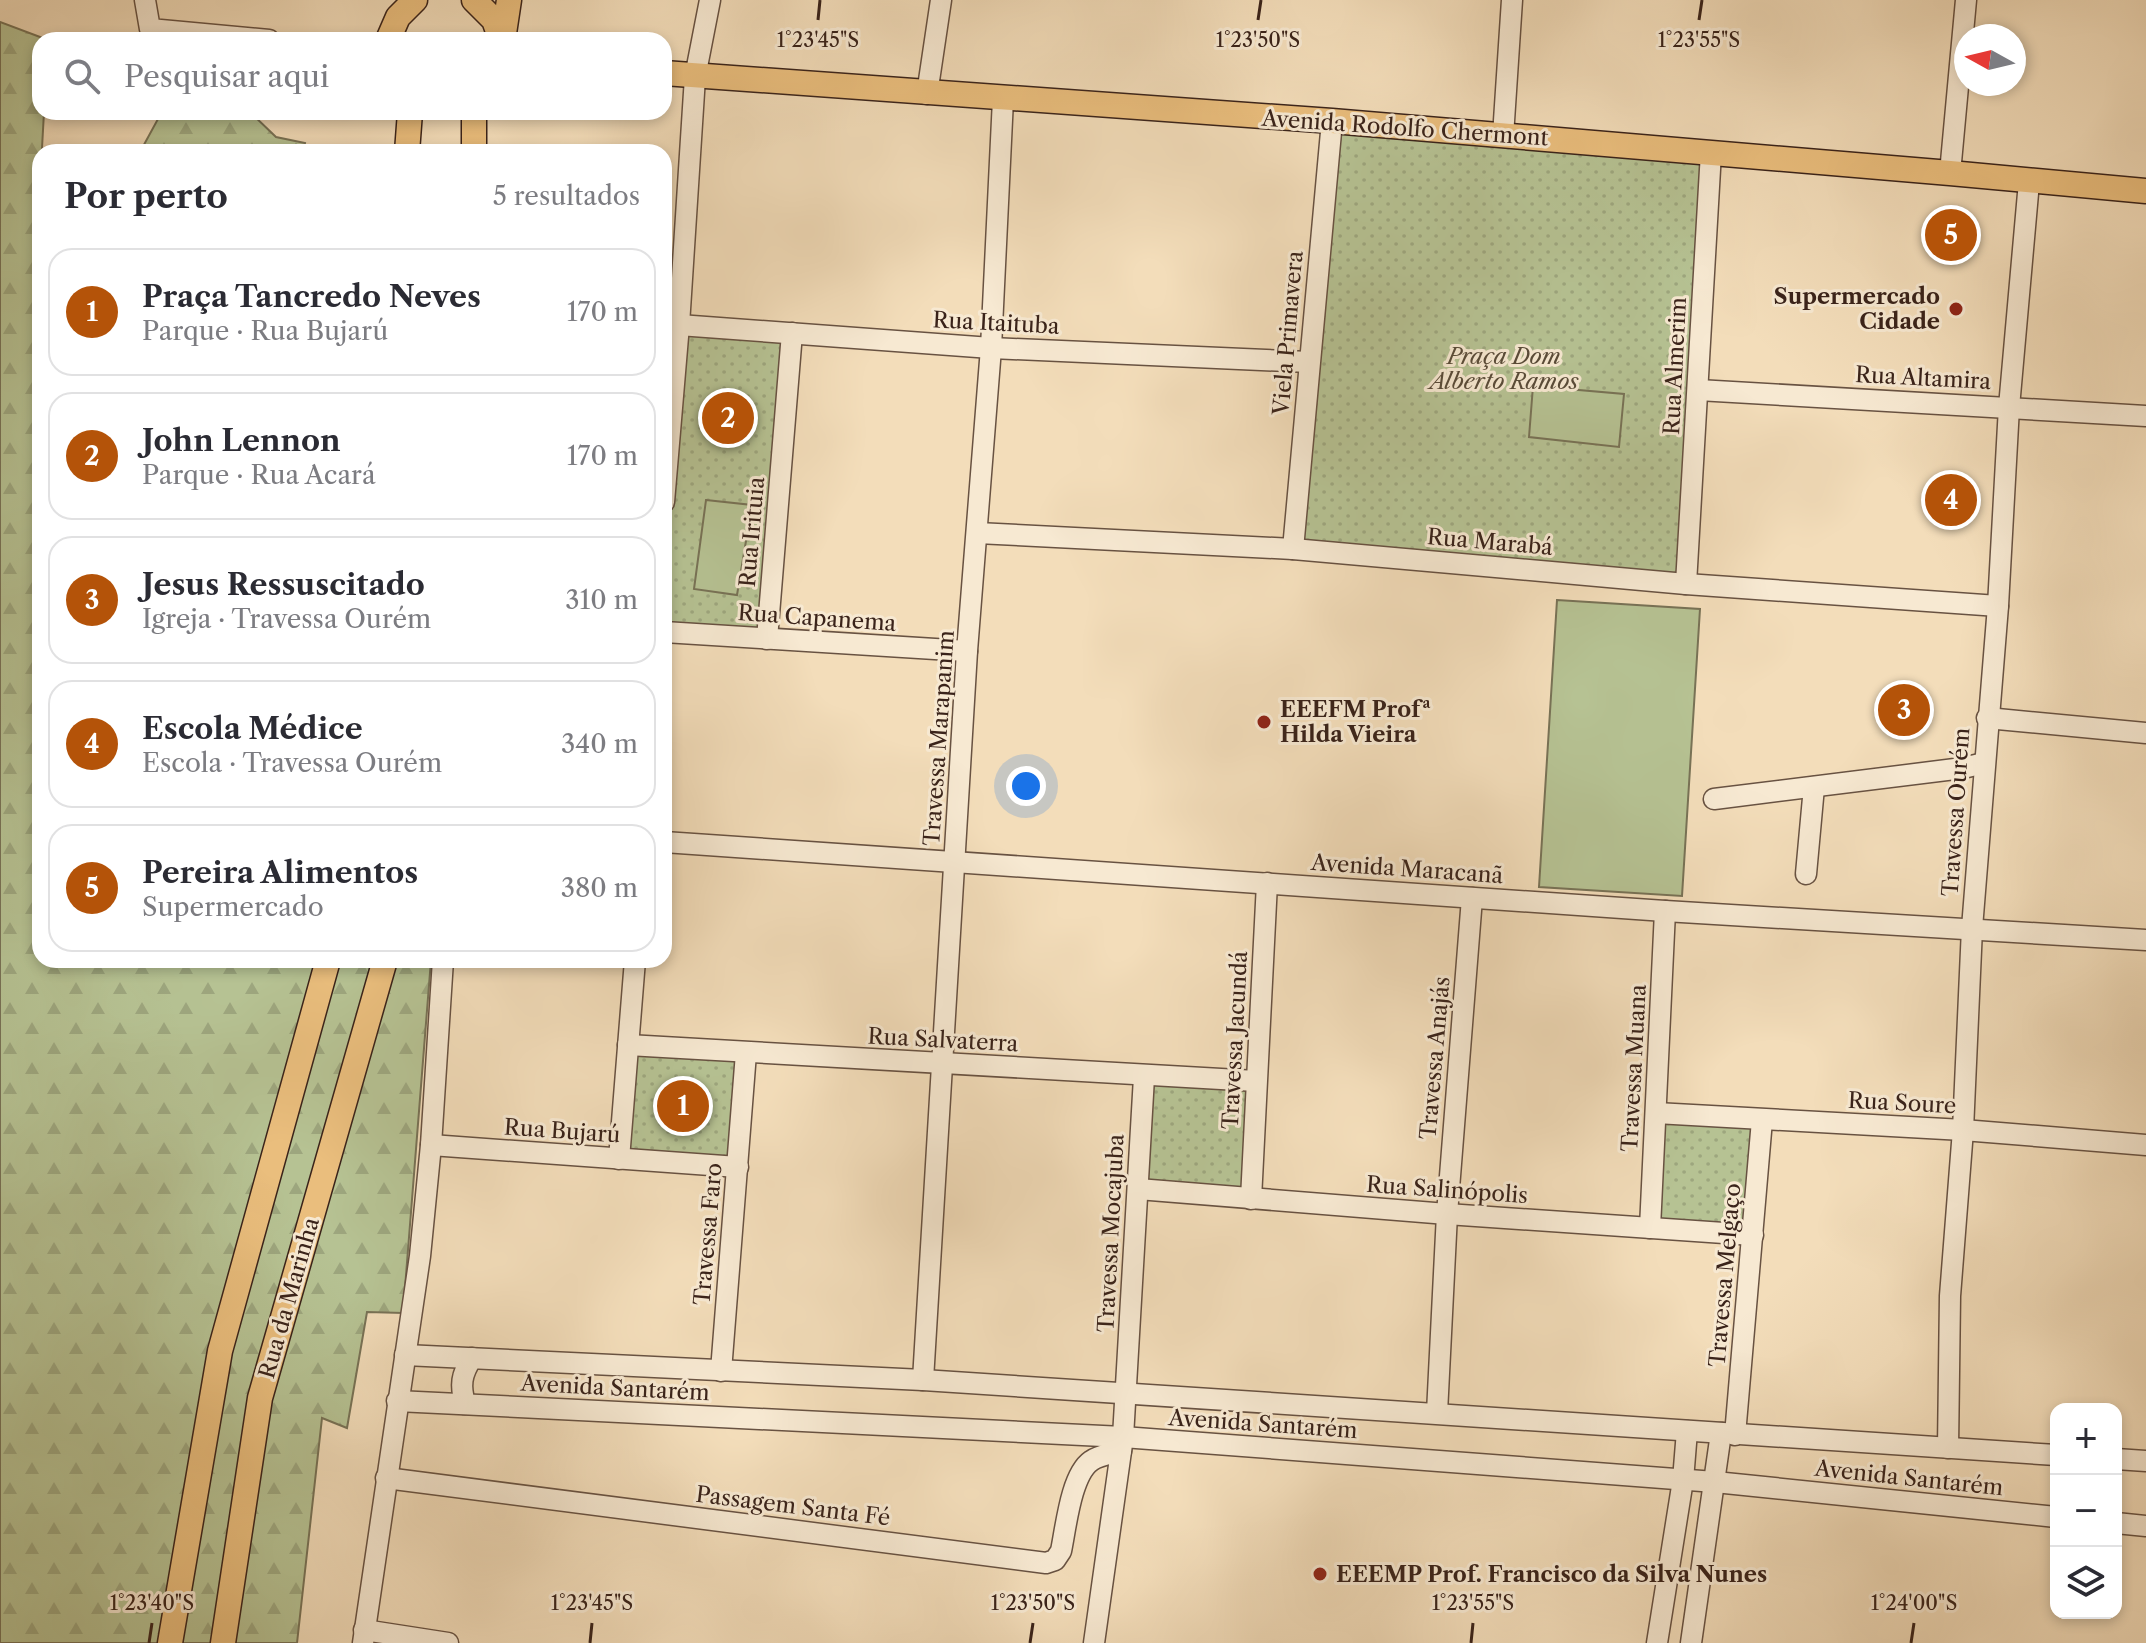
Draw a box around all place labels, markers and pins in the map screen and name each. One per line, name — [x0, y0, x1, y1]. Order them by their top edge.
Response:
pin: 5 — [1925, 205, 1977, 265]
place label: Supermercado Cidade — [1774, 283, 1940, 335]
marker: Supermercado Cidade — [1947, 300, 1965, 318]
pin: 2 — [702, 388, 754, 448]
pin: 4 — [1925, 470, 1977, 530]
pin: 3 — [1878, 680, 1930, 740]
place label: EEEFM Profª Hilda Vieira — [1280, 696, 1431, 748]
marker: EEEFM Profª Hilda Vieira — [1255, 713, 1273, 731]
pin: 1 — [657, 1076, 709, 1136]
place label: EEEMP Prof. Francisco da Silva Nunes — [1336, 1561, 1767, 1588]
marker: EEEMP Prof. Francisco da Silva Nunes — [1311, 1565, 1329, 1583]

